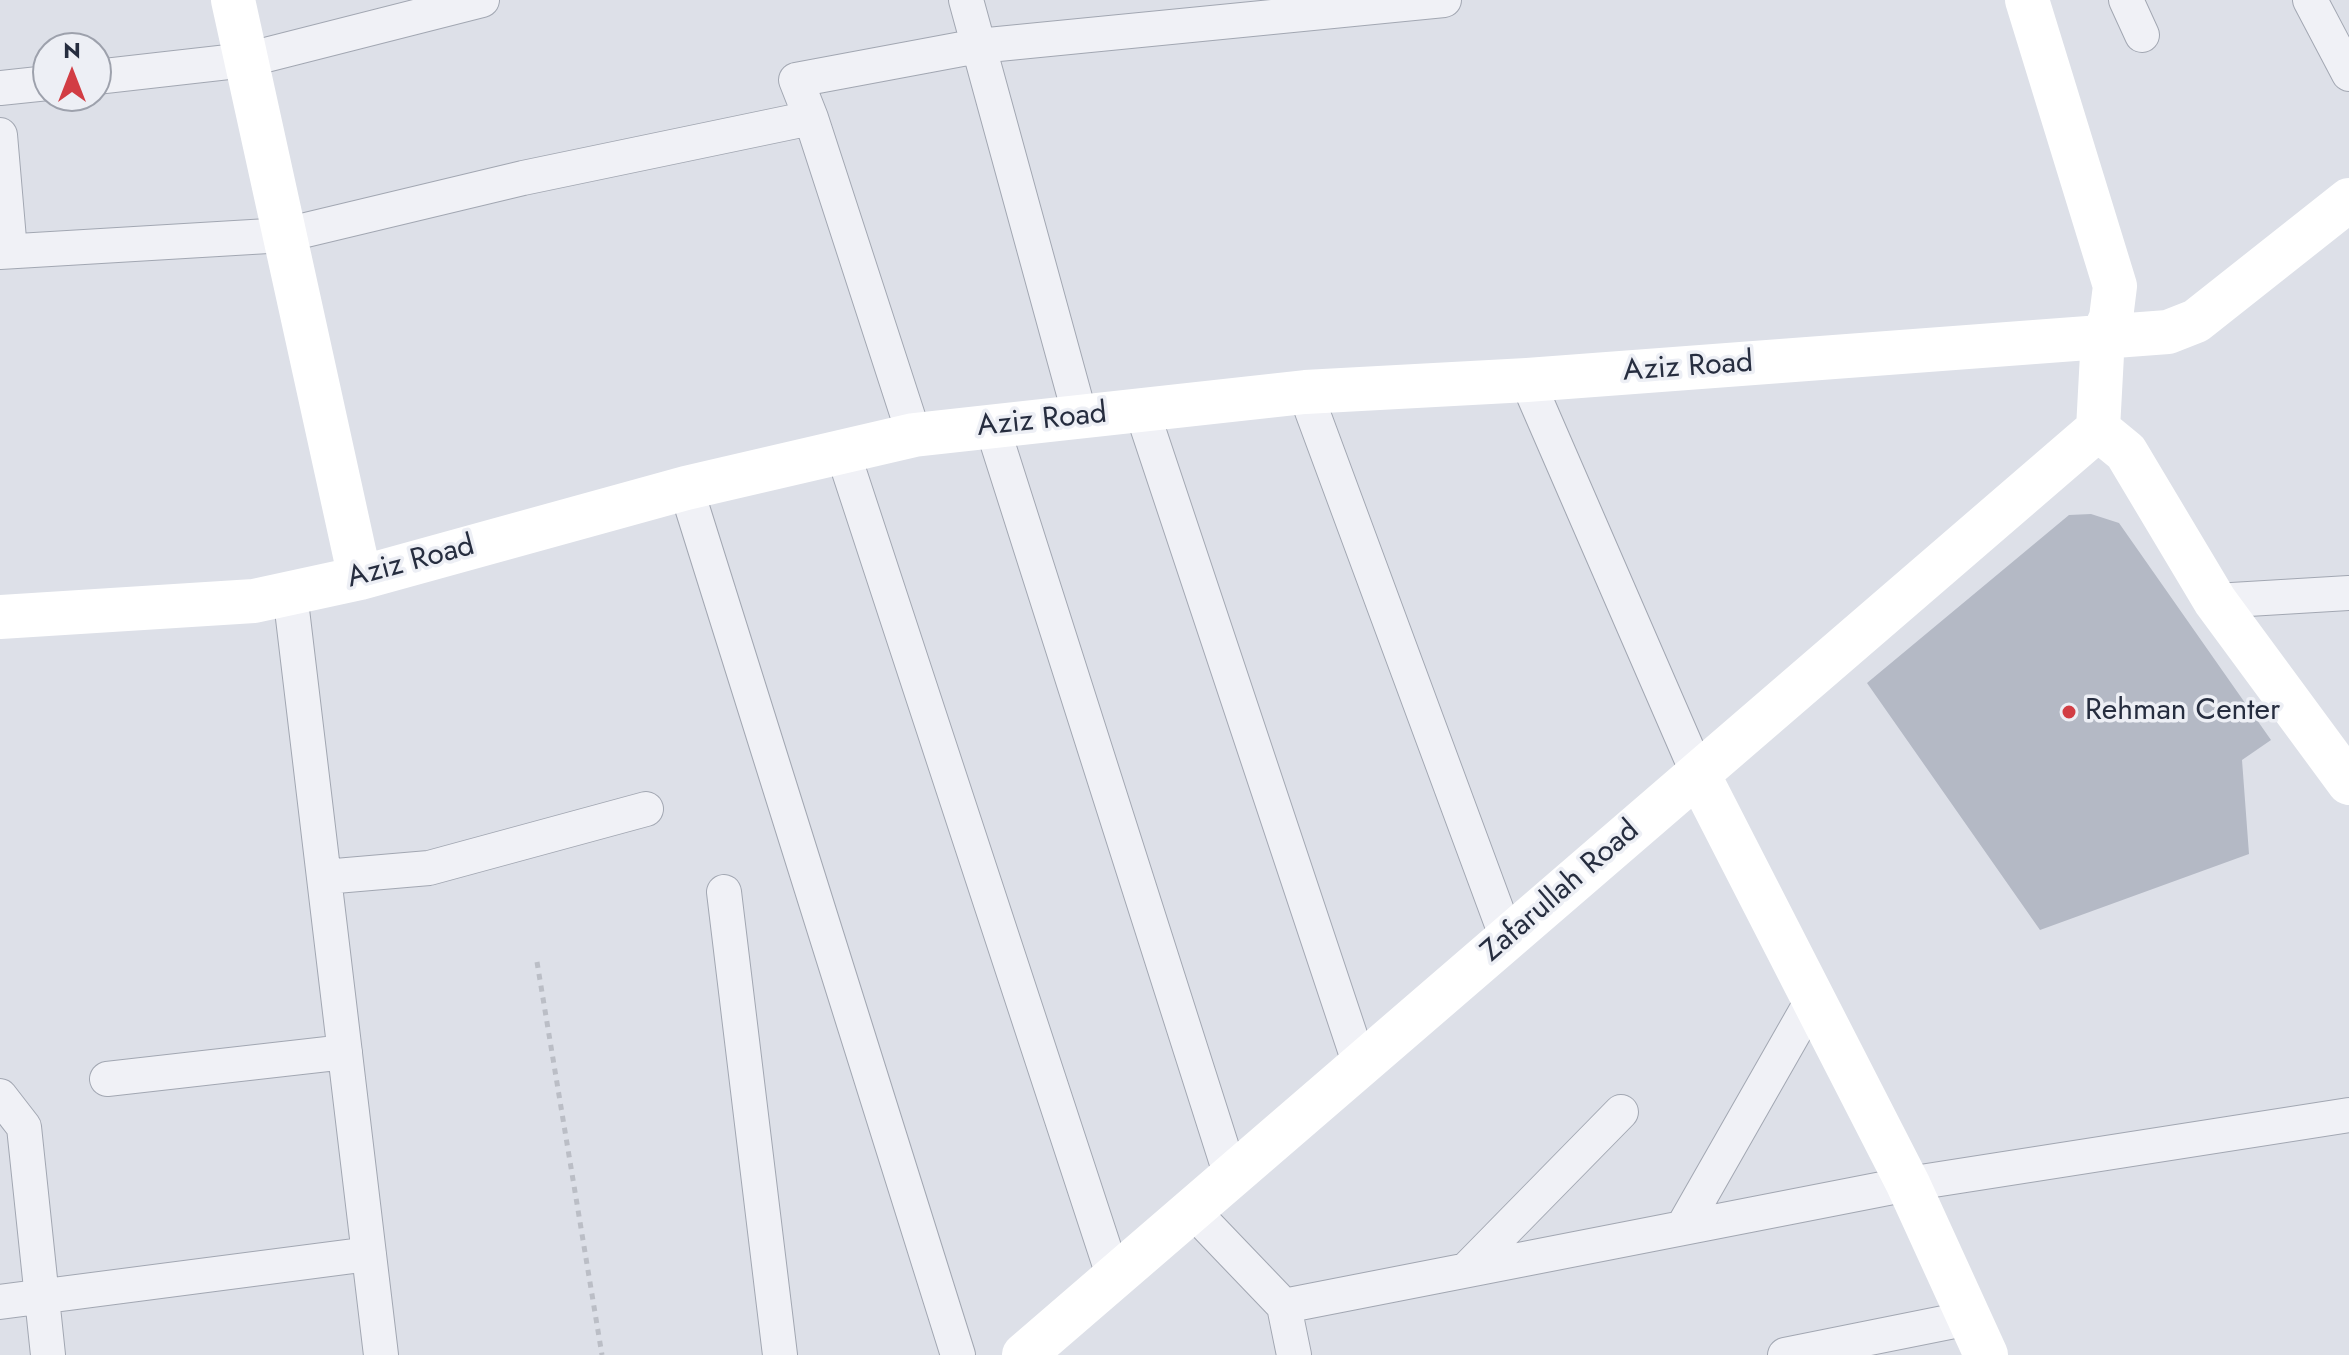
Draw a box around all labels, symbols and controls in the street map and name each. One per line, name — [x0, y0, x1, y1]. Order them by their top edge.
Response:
north arrow — [32, 32, 112, 112]
text: N — [63, 34, 81, 66]
street label: Aziz Road — [1622, 345, 1754, 391]
street label: Aziz Road — [975, 396, 1109, 446]
street label: Aziz Road — [343, 529, 479, 597]
place label: Rehman Center — [2085, 694, 2280, 730]
marker: Rehman Center — [2060, 703, 2078, 721]
street label: Zafarullah Road — [1475, 814, 1647, 970]

